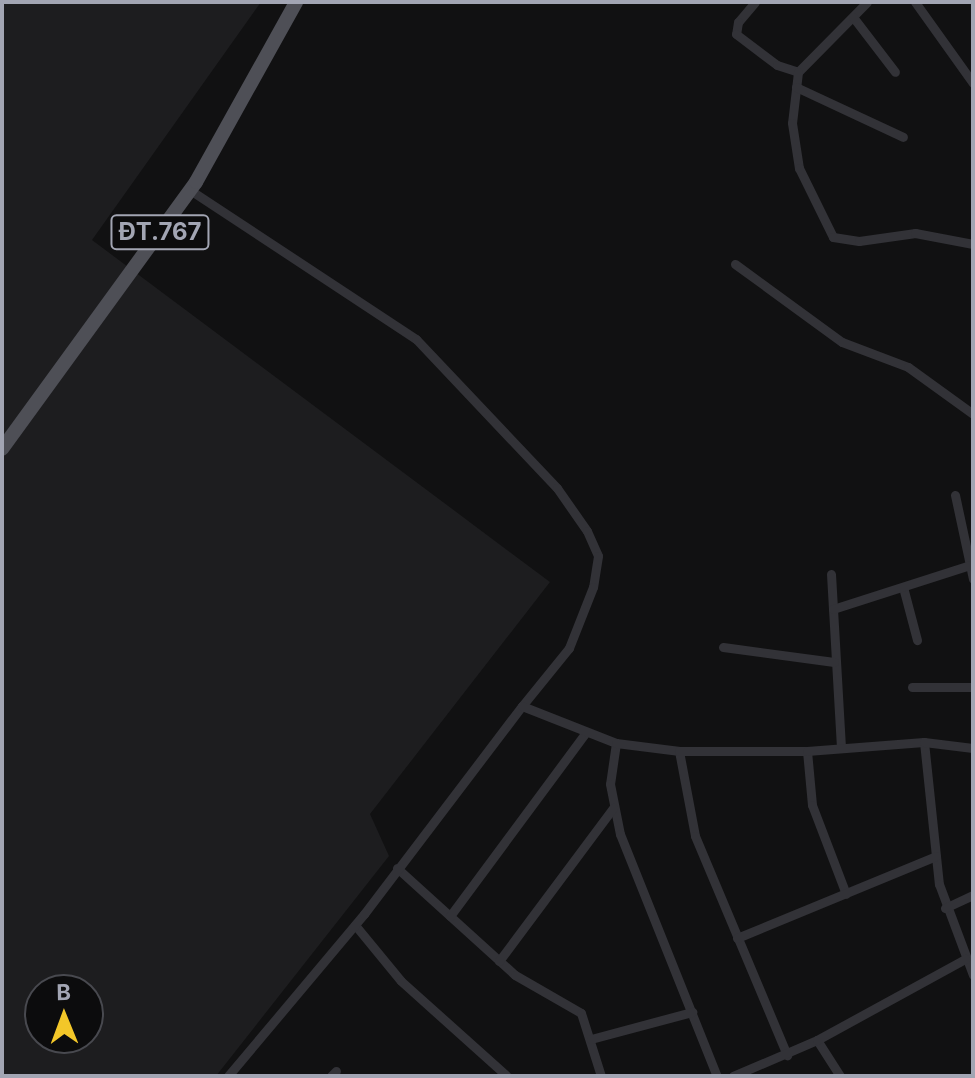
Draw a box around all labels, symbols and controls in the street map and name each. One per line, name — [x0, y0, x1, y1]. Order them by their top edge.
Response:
road number: ĐT.767 — [110, 212, 210, 252]
north arrow — [24, 974, 104, 1054]
text: B — [56, 979, 71, 1005]

